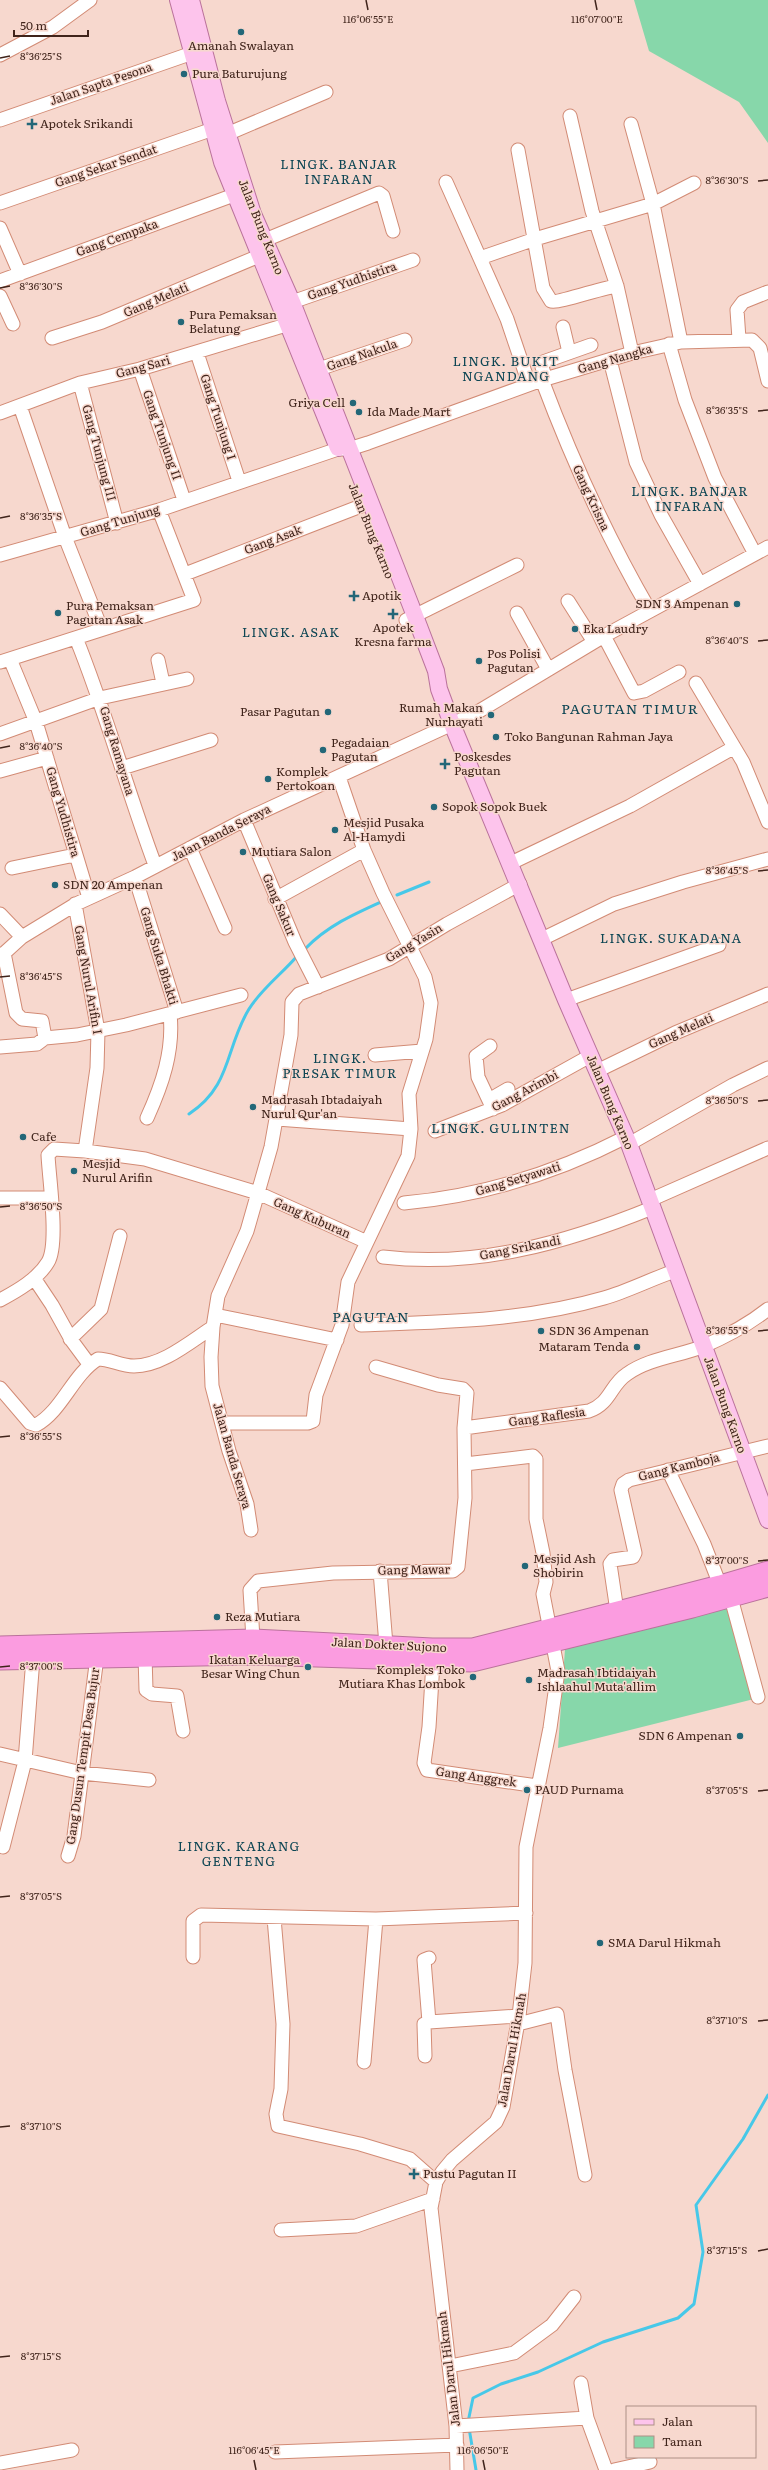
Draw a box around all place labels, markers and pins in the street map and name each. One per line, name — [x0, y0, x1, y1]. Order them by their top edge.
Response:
marker: Amanah Swalayan — [236, 27, 246, 37]
place label: Amanah Swalayan — [188, 36, 294, 54]
place label: Pura Baturujung — [192, 64, 287, 82]
marker: Pura Baturujung — [179, 69, 189, 79]
place label: Apotek Srikandi — [40, 114, 133, 132]
marker: Apotek Srikandi — [27, 119, 37, 129]
place label: Pura Pemaksan Belatung — [189, 305, 277, 337]
marker: Pura Pemaksan Belatung — [176, 317, 186, 327]
place label: Griya Cell — [289, 393, 345, 411]
marker: Griya Cell — [348, 398, 358, 408]
place label: Ida Made Mart — [367, 402, 451, 420]
marker: Ida Made Mart — [354, 407, 364, 417]
place label: Apotik — [362, 586, 402, 604]
marker: Apotik — [349, 591, 359, 601]
place label: SDN 3 Ampenan — [635, 594, 729, 612]
place label: Pura Pemaksan Pagutan Asak — [66, 596, 154, 628]
marker: SDN 3 Ampenan — [732, 599, 742, 609]
marker: Pura Pemaksan Pagutan Asak — [53, 608, 63, 618]
marker: Apotek Kresna farma — [388, 609, 398, 619]
place label: Apotek Kresna farma — [354, 618, 432, 650]
place label: Eka Laudry — [583, 619, 648, 637]
marker: Eka Laudry — [570, 624, 580, 634]
place label: Pos Polisi Pagutan — [487, 644, 540, 676]
marker: Pos Polisi Pagutan — [474, 656, 484, 666]
place label: Rumah Makan Nurhayati — [399, 698, 483, 730]
place label: Pasar Pagutan — [240, 702, 320, 720]
marker: Pasar Pagutan — [323, 707, 333, 717]
marker: Rumah Makan Nurhayati — [486, 710, 496, 720]
place label: Toko Bangunan Rahman Jaya — [504, 727, 674, 745]
marker: Toko Bangunan Rahman Jaya — [491, 732, 501, 742]
place label: Pegadaian Pagutan — [331, 733, 390, 765]
marker: Pegadaian Pagutan — [318, 745, 328, 755]
place label: Poskesdes Pagutan — [454, 747, 511, 779]
marker: Poskesdes Pagutan — [439, 758, 451, 770]
place label: Komplek Pertokoan — [276, 762, 335, 794]
marker: Komplek Pertokoan — [263, 774, 273, 784]
place label: Sopok Sopok Buek — [442, 797, 548, 815]
marker: Sopok Sopok Buek — [429, 802, 439, 812]
place label: Mesjid Pusaka Al-Hamydi — [343, 813, 425, 845]
marker: Mesjid Pusaka Al-Hamydi — [330, 825, 340, 835]
place label: Mutiara Salon — [251, 842, 332, 860]
marker: Mutiara Salon — [238, 847, 248, 857]
place label: SDN 20 Ampenan — [63, 875, 163, 893]
marker: SDN 20 Ampenan — [50, 880, 60, 890]
place label: Madrasah Ibtadaiyah Nurul Qur'an — [261, 1090, 383, 1122]
marker: Madrasah Ibtadaiyah Nurul Qur'an — [248, 1102, 258, 1112]
place label: Cafe — [31, 1127, 57, 1145]
marker: Cafe — [18, 1132, 28, 1142]
place label: Mesjid Nurul Arifin — [82, 1154, 153, 1186]
marker: Mesjid Nurul Arifin — [69, 1166, 79, 1176]
place label: SDN 36 Ampenan — [549, 1321, 649, 1339]
marker: SDN 36 Ampenan — [536, 1326, 546, 1336]
place label: Mataram Tenda — [538, 1337, 630, 1355]
marker: Mataram Tenda — [632, 1342, 642, 1352]
place label: Mesjid Ash Shobirin — [533, 1549, 596, 1581]
marker: Mesjid Ash Shobirin — [520, 1561, 530, 1571]
place label: Reza Mutiara — [225, 1607, 301, 1625]
marker: Reza Mutiara — [212, 1612, 222, 1622]
place label: Ikatan Keluarga Besar Wing Chun — [201, 1650, 301, 1682]
place label: Kompleks Toko Mutiara Khas Lombok — [338, 1660, 466, 1692]
marker: Ikatan Keluarga Besar Wing Chun — [303, 1662, 313, 1672]
place label: Madrasah Ibtidaiyah Ishlaahul Muta'allim — [537, 1663, 657, 1695]
marker: Kompleks Toko Mutiara Khas Lombok — [468, 1672, 478, 1682]
marker: Madrasah Ibtidaiyah Ishlaahul Muta'allim — [524, 1675, 534, 1685]
place label: SDN 6 Ampenan — [639, 1726, 732, 1744]
marker: SDN 6 Ampenan — [735, 1731, 745, 1741]
place label: PAUD Purnama — [535, 1780, 624, 1798]
marker: PAUD Purnama — [522, 1785, 532, 1795]
place label: SMA Darul Hikmah — [608, 1933, 721, 1951]
marker: SMA Darul Hikmah — [595, 1938, 605, 1948]
place label: Pustu Pagutan II — [423, 2164, 517, 2182]
marker: Pustu Pagutan II — [408, 2168, 420, 2180]

